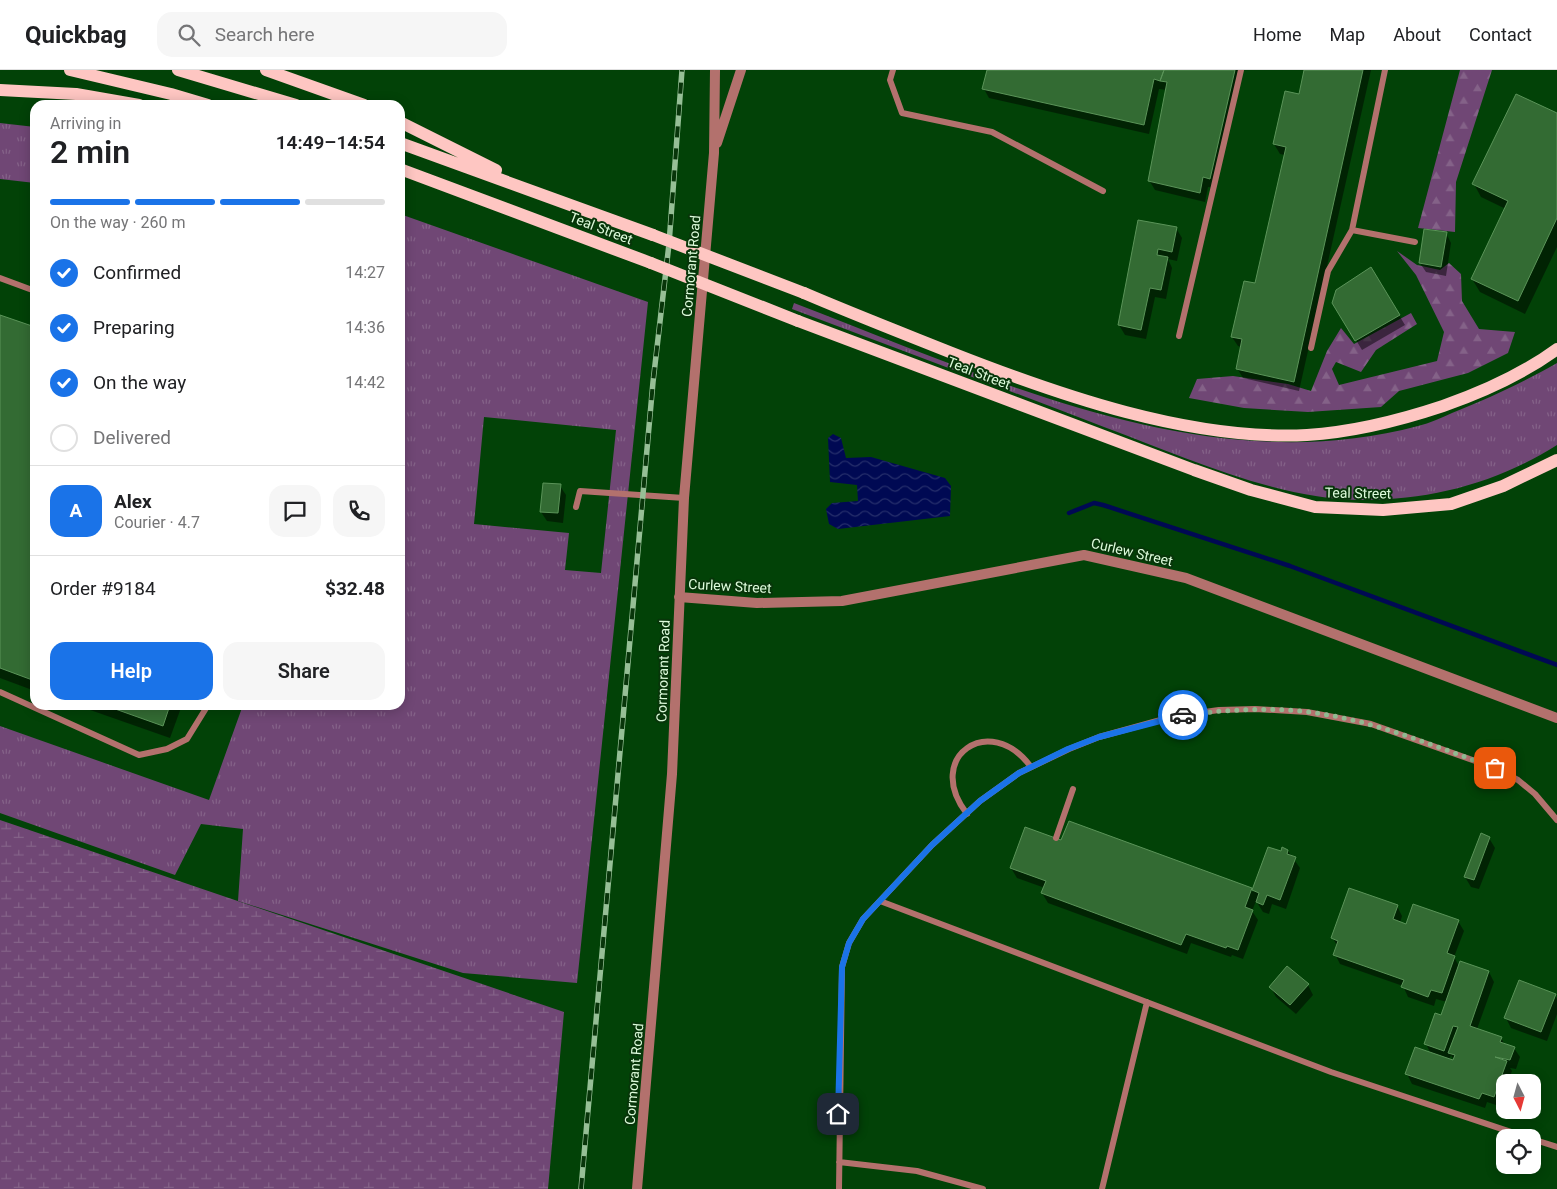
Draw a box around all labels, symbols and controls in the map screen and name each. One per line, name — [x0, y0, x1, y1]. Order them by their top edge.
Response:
search box — [157, 12, 507, 57]
text: Quickbag — [25, 21, 127, 49]
icon: search — [175, 21, 203, 49]
text: Search here — [215, 23, 315, 46]
text: Home — [1253, 24, 1302, 45]
text: Map — [1330, 24, 1365, 45]
text: About — [1393, 24, 1441, 45]
text: Contact — [1469, 24, 1532, 45]
text: Arriving in — [50, 114, 121, 133]
text: 14:49–14:54 — [276, 131, 385, 154]
text: 2 min — [50, 133, 130, 171]
street label: Teal Street — [567, 209, 635, 248]
text: On the way · 260 m — [50, 213, 186, 232]
street label: Cormorant Road — [679, 214, 703, 318]
icon: check — [50, 259, 78, 287]
text: Confirmed — [93, 261, 181, 284]
text: 14:27 — [345, 263, 385, 282]
icon: check — [50, 314, 78, 342]
text: Preparing — [93, 316, 175, 339]
text: 14:36 — [345, 318, 385, 337]
street label: Teal Street — [945, 354, 1013, 393]
icon: check — [50, 369, 78, 397]
text: On the way — [93, 371, 186, 394]
text: 14:42 — [345, 373, 385, 392]
text: Delivered — [93, 426, 171, 449]
street label: Teal Street — [1325, 484, 1392, 502]
button: chat — [269, 485, 321, 537]
button: phone — [333, 485, 385, 537]
text: Alex — [114, 490, 152, 513]
text: A — [70, 499, 82, 522]
text: Courier · 4.7 — [114, 513, 200, 532]
street label: Curlew Street — [1090, 535, 1175, 569]
street label: Curlew Street — [688, 576, 772, 596]
text: Order #9184 — [50, 577, 156, 600]
text: $32.48 — [325, 577, 385, 600]
street label: Cormorant Road — [653, 620, 673, 722]
button: Help — [50, 642, 213, 700]
button: Share — [223, 642, 385, 700]
courier — [1158, 690, 1208, 740]
icon: car — [1169, 701, 1197, 729]
pin — [1474, 747, 1516, 789]
icon: bag — [1481, 754, 1509, 782]
street label: Cormorant Road — [622, 1022, 646, 1126]
north arrow — [1496, 1074, 1541, 1119]
map controls — [1496, 1074, 1541, 1174]
pin — [817, 1093, 859, 1135]
icon: home — [824, 1100, 852, 1128]
button: locate — [1496, 1129, 1541, 1174]

